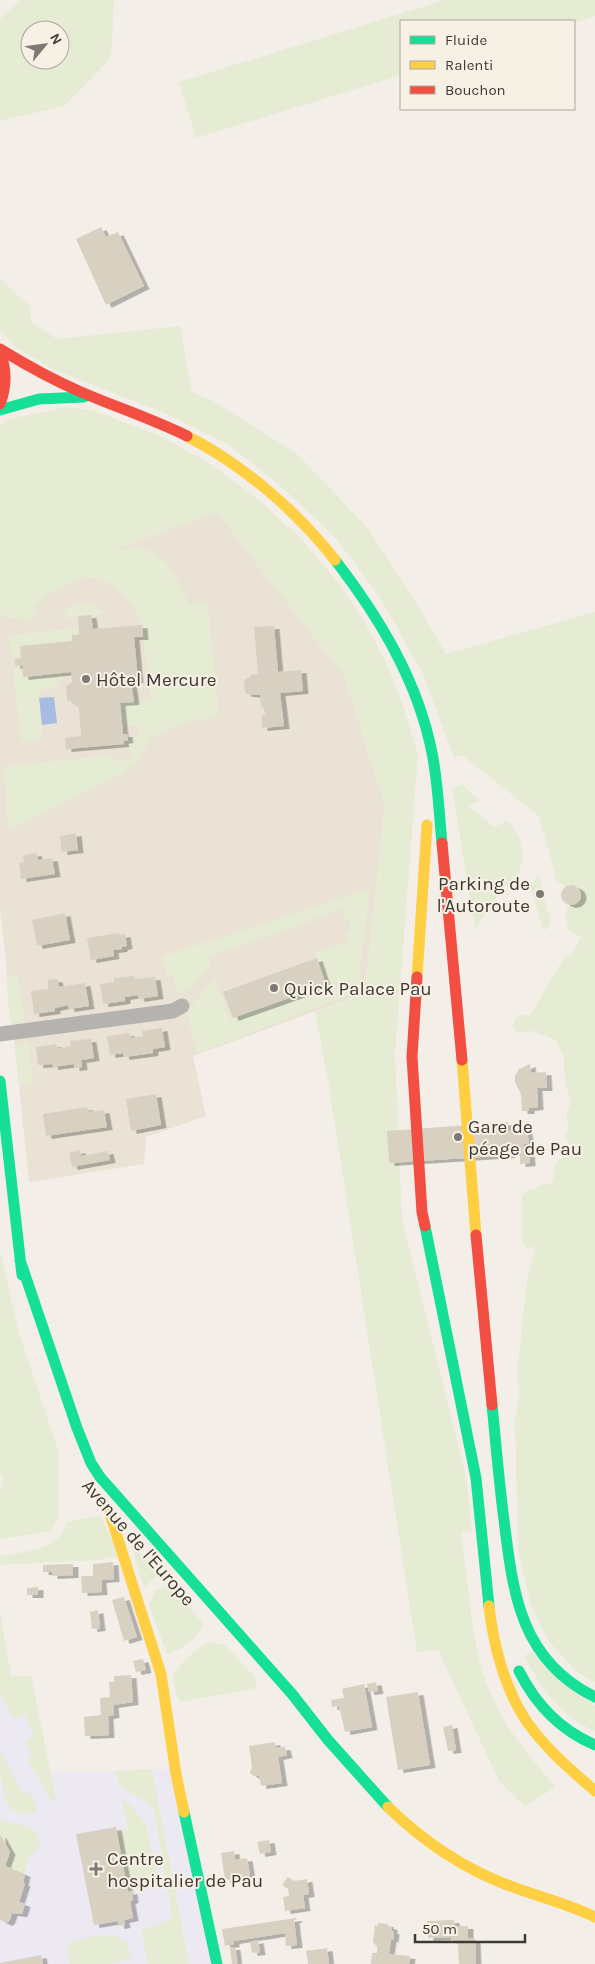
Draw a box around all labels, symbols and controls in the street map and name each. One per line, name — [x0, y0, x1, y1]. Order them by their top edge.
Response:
north arrow — [20, 20, 70, 70]
legend — [400, 20, 575, 110]
text: N — [46, 30, 66, 47]
text: Fluide — [445, 31, 487, 49]
text: Ralenti — [445, 56, 494, 74]
text: Bouchon — [445, 81, 506, 99]
place label: Hôtel Mercure — [96, 669, 216, 691]
marker: Hôtel Mercure — [80, 673, 92, 685]
place label: Parking de l'Autoroute — [437, 873, 530, 917]
marker: Parking de l'Autoroute — [534, 888, 546, 900]
place label: Quick Palace Pau — [284, 978, 432, 1000]
marker: Quick Palace Pau — [268, 982, 280, 994]
place label: Gare de péage de Pau — [468, 1116, 582, 1160]
marker: Gare de péage de Pau — [452, 1131, 464, 1143]
street label: Avenue de l'Europe — [77, 1475, 199, 1611]
place label: Centre hospitalier de Pau — [107, 1848, 263, 1892]
marker: Centre hospitalier de Pau — [89, 1862, 103, 1876]
scale bar — [415, 1912, 525, 1944]
text: 50 m — [422, 1920, 457, 1938]

